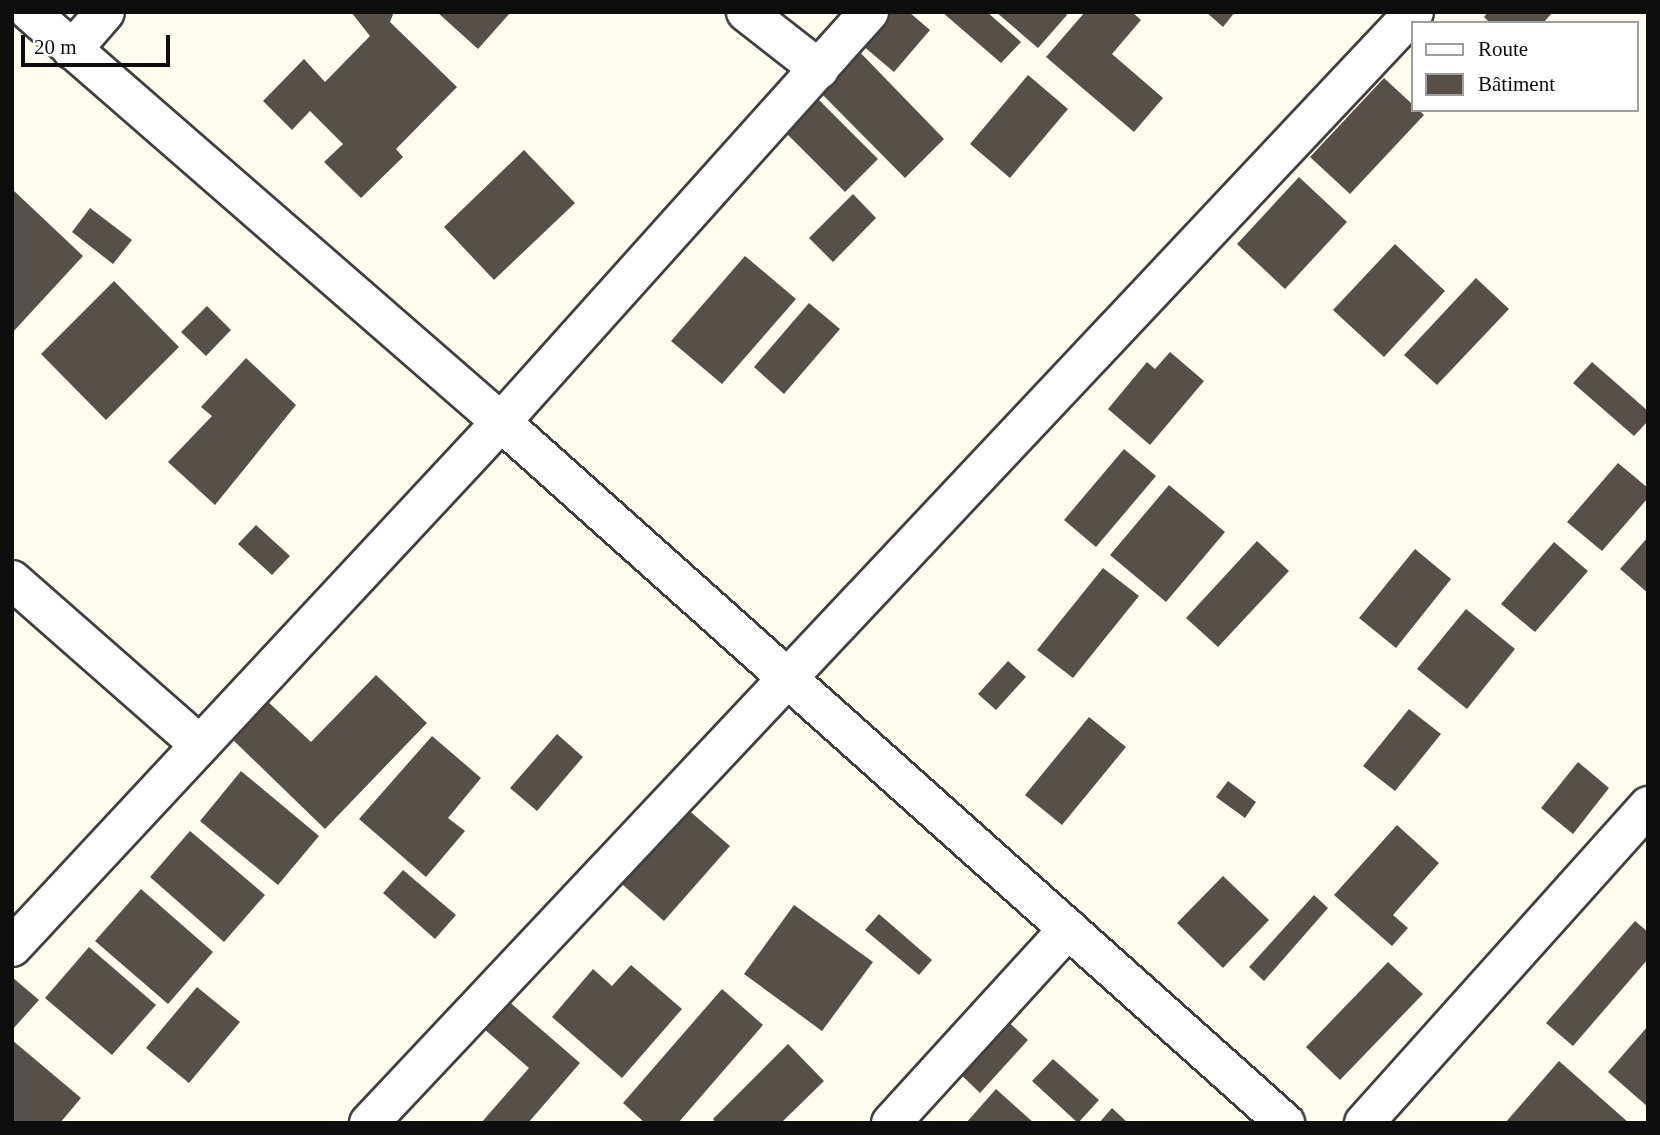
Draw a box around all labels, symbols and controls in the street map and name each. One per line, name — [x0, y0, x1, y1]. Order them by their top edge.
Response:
scale bar — [24, 21, 173, 65]
legend — [1412, 21, 1639, 112]
text: 20 m — [34, 35, 77, 59]
text: Route — [1478, 37, 1528, 61]
text: Bâtiment — [1478, 72, 1555, 96]

